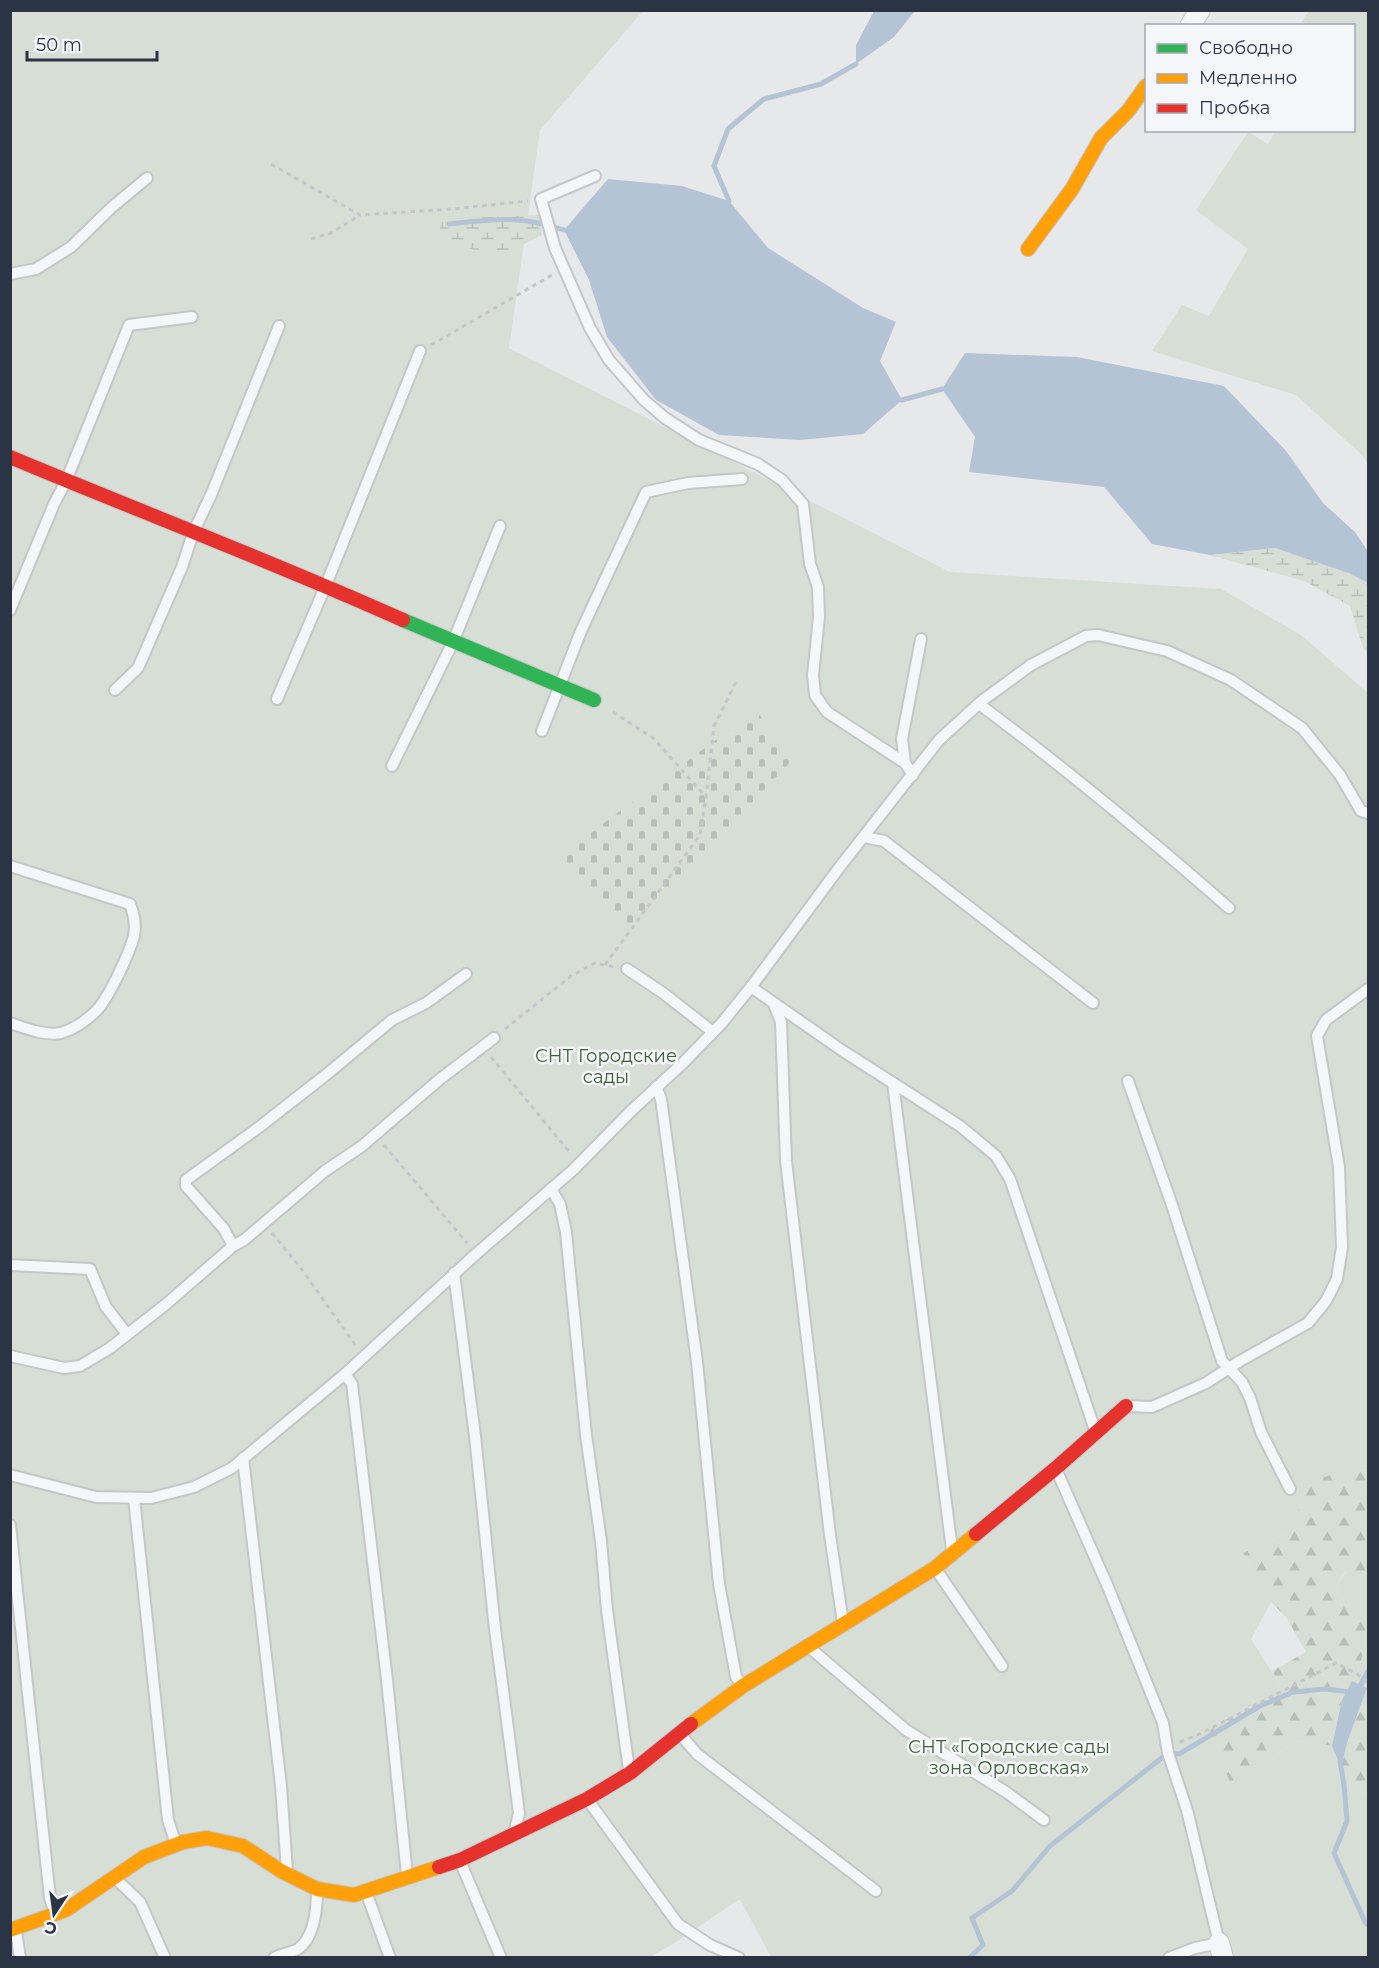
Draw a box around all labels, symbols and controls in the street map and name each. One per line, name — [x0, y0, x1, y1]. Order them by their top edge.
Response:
scale bar — [27, 24, 158, 62]
legend — [1145, 24, 1355, 132]
text: 50 m — [36, 34, 82, 56]
text: Свободно — [1199, 37, 1293, 59]
text: Медленно — [1199, 67, 1297, 89]
text: Пробка — [1199, 97, 1270, 119]
park label: СНТ Городские сады — [535, 1045, 677, 1088]
park label: СНТ «Городские сады зона Орловская» — [908, 1736, 1110, 1779]
north arrow — [24, 1884, 84, 1944]
text: С — [43, 1917, 59, 1939]

